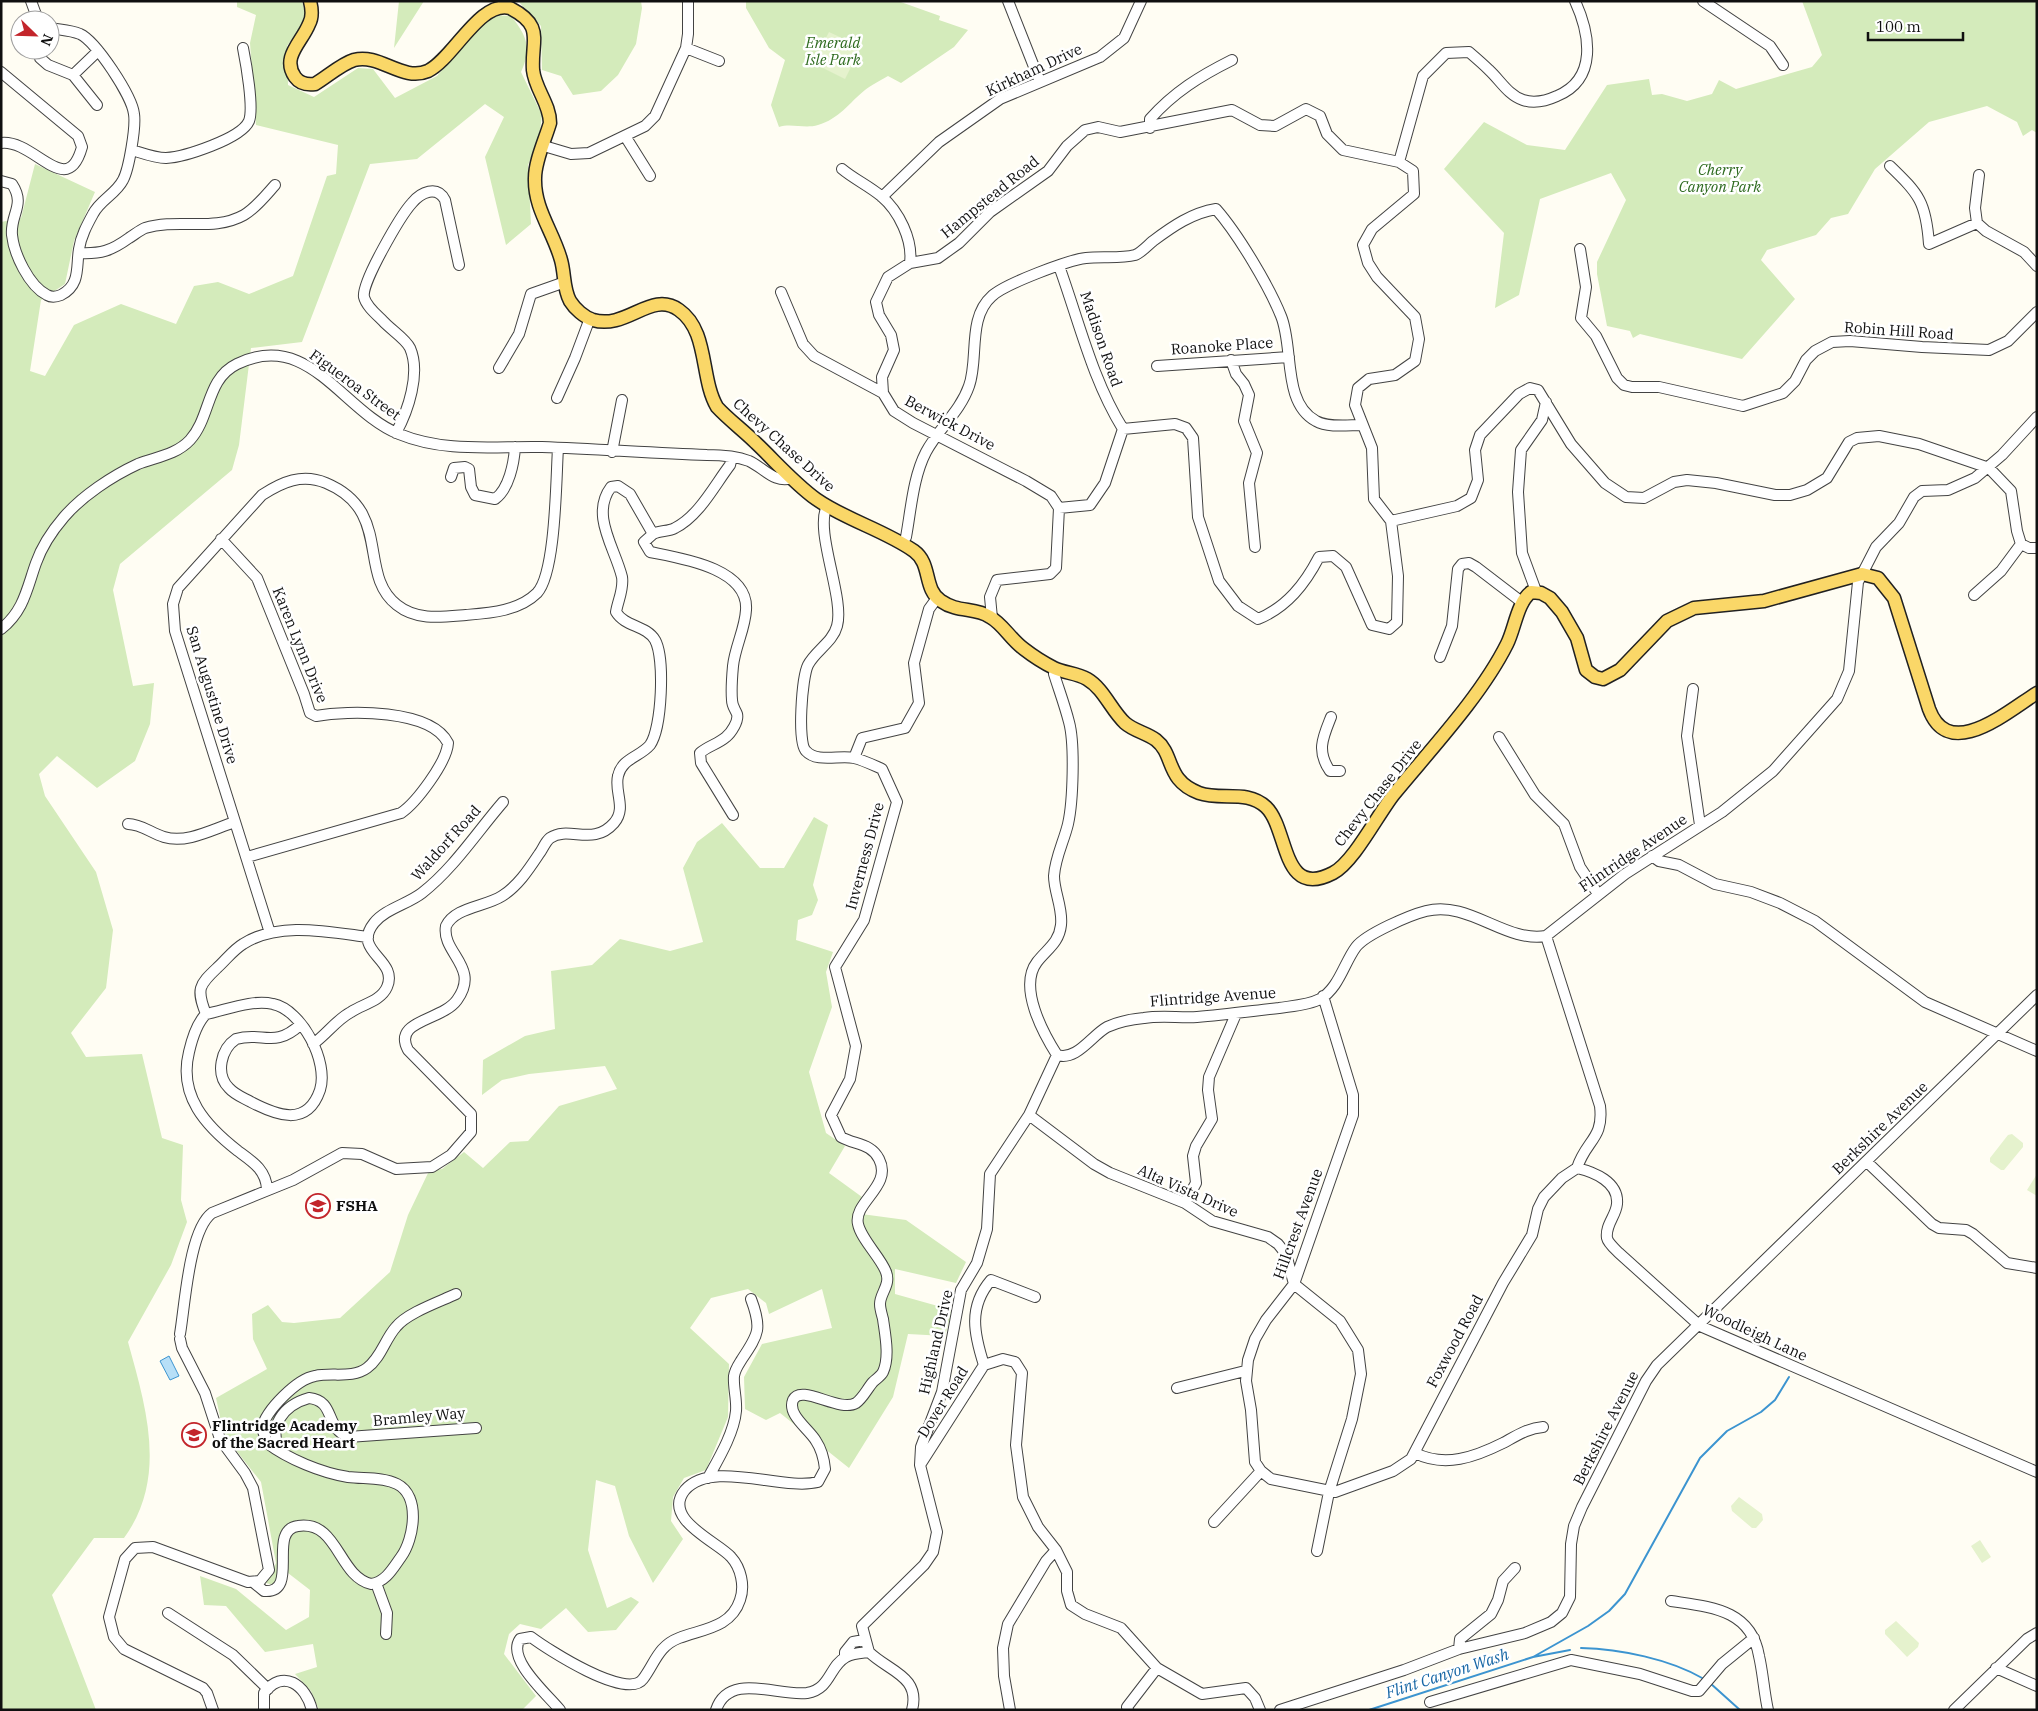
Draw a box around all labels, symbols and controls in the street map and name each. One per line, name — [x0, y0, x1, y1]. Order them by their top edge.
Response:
north arrow — [10, 10, 60, 60]
scale bar — [1868, 10, 1963, 42]
text: 100 m — [1876, 17, 1921, 36]
text: N — [37, 31, 57, 49]
park label: Emerald Isle Park — [804, 33, 861, 69]
street label: Kirkham Drive — [983, 39, 1085, 100]
street label: Hampstead Road — [937, 151, 1043, 242]
park label: Cherry Canyon Park — [1679, 160, 1761, 196]
street label: Madison Road — [1076, 289, 1127, 389]
street label: Robin Hill Road — [1844, 317, 1955, 344]
street label: Roanoke Place — [1170, 332, 1274, 359]
street label: Figueroa Street — [306, 345, 405, 424]
street label: Berwick Drive — [902, 391, 999, 454]
street label: Chevy Chase Drive — [729, 394, 839, 496]
street label: Karen Lynn Drive — [269, 584, 332, 706]
street label: San Augustine Drive — [182, 624, 242, 766]
street label: Chevy Chase Drive — [1330, 735, 1425, 850]
street label: Inverness Drive — [841, 800, 888, 912]
street label: Waldorf Road — [407, 801, 485, 884]
street label: Flintridge Avenue — [1575, 809, 1690, 896]
street label: Flintridge Avenue — [1149, 983, 1277, 1010]
street label: Berkshire Avenue — [1828, 1077, 1931, 1178]
street label: Alta Vista Drive — [1135, 1160, 1241, 1221]
street label: Hillcrest Avenue — [1269, 1166, 1326, 1282]
school or university icon: FSHA — [305, 1193, 331, 1219]
place label: FSHA — [336, 1196, 378, 1215]
street label: Highland Drive — [914, 1288, 957, 1396]
street label: Foxwood Road — [1422, 1291, 1487, 1391]
street label: Woodleigh Lane — [1700, 1300, 1811, 1365]
street label: Dover Road — [913, 1362, 972, 1441]
street label: Berkshire Avenue — [1569, 1367, 1643, 1488]
street label: Bramley Way — [372, 1403, 466, 1430]
place label: Flintridge Academy of the Sacred Heart — [212, 1416, 357, 1452]
school or university icon: Flintridge Academy of the Sacred Heart — [181, 1422, 207, 1448]
water label: Flint Canyon Wash — [1382, 1644, 1511, 1703]

